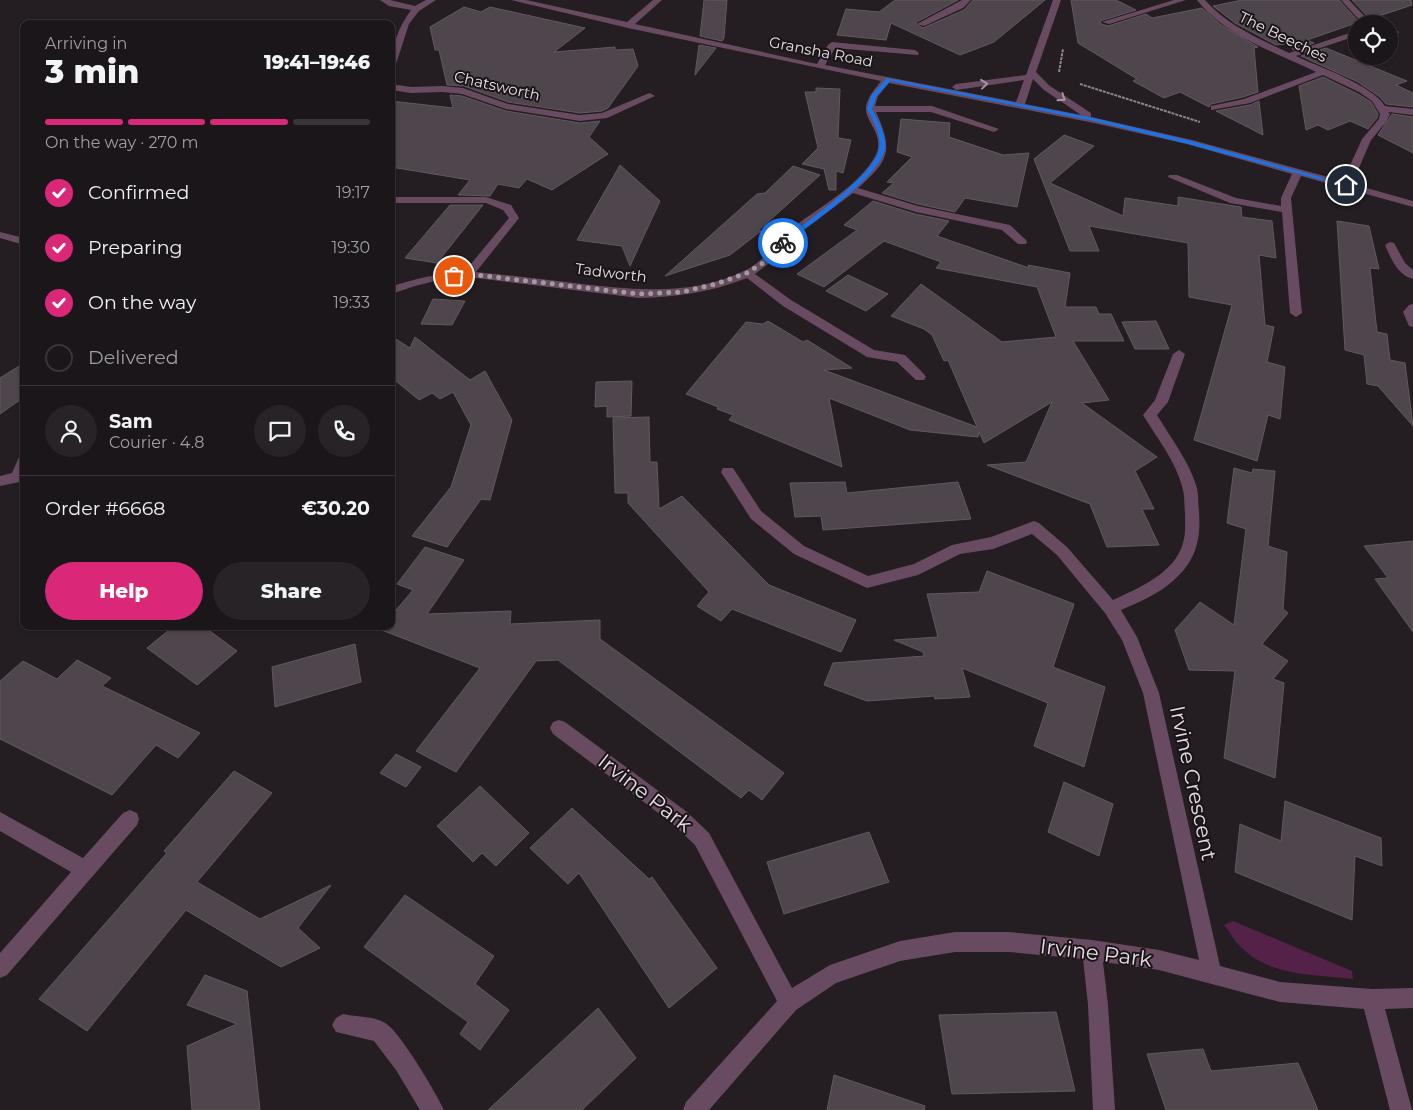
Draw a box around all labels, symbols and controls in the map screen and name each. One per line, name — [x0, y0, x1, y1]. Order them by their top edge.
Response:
street label: The Beeches — [1236, 7, 1331, 66]
map controls — [1348, 15, 1398, 65]
button: locate — [1348, 15, 1398, 65]
street label: Gransha Road — [768, 32, 875, 71]
text: Arriving in — [45, 34, 127, 53]
text: 19:41–19:46 — [264, 51, 370, 74]
text: 3 min — [45, 52, 139, 91]
street label: Chatsworth — [452, 66, 542, 105]
one-way arrow — [980, 79, 988, 90]
one-way arrow — [1056, 92, 1065, 101]
text: On the way · 270 m — [45, 133, 199, 152]
pin — [1325, 164, 1367, 206]
icon: home — [1332, 171, 1360, 199]
icon: check — [45, 179, 73, 207]
text: Confirmed — [88, 181, 189, 204]
text: 19:17 — [336, 183, 370, 202]
courier — [758, 218, 808, 268]
icon: bike — [769, 229, 797, 257]
icon: check — [45, 234, 73, 262]
text: Preparing — [88, 236, 183, 259]
text: 19:30 — [331, 238, 370, 257]
pin — [433, 255, 475, 297]
street label: Tadworth — [574, 259, 648, 286]
icon: bag — [440, 262, 468, 290]
icon: check — [45, 289, 73, 317]
text: On the way — [88, 291, 196, 314]
text: 19:33 — [333, 293, 370, 312]
text: Delivered — [88, 346, 179, 369]
button: person — [45, 405, 97, 457]
button: chat — [254, 405, 306, 457]
button: phone — [318, 405, 370, 457]
text: Sam — [109, 410, 153, 433]
text: Courier · 4.8 — [109, 433, 205, 452]
text: Order #6668 — [45, 497, 165, 520]
text: €30.20 — [301, 497, 370, 520]
button: Help — [45, 562, 203, 620]
button: Share — [213, 562, 370, 620]
street label: Irvine Crescent — [1165, 703, 1222, 863]
street label: Irvine Park — [593, 748, 698, 837]
street label: Irvine Park — [1039, 933, 1154, 972]

